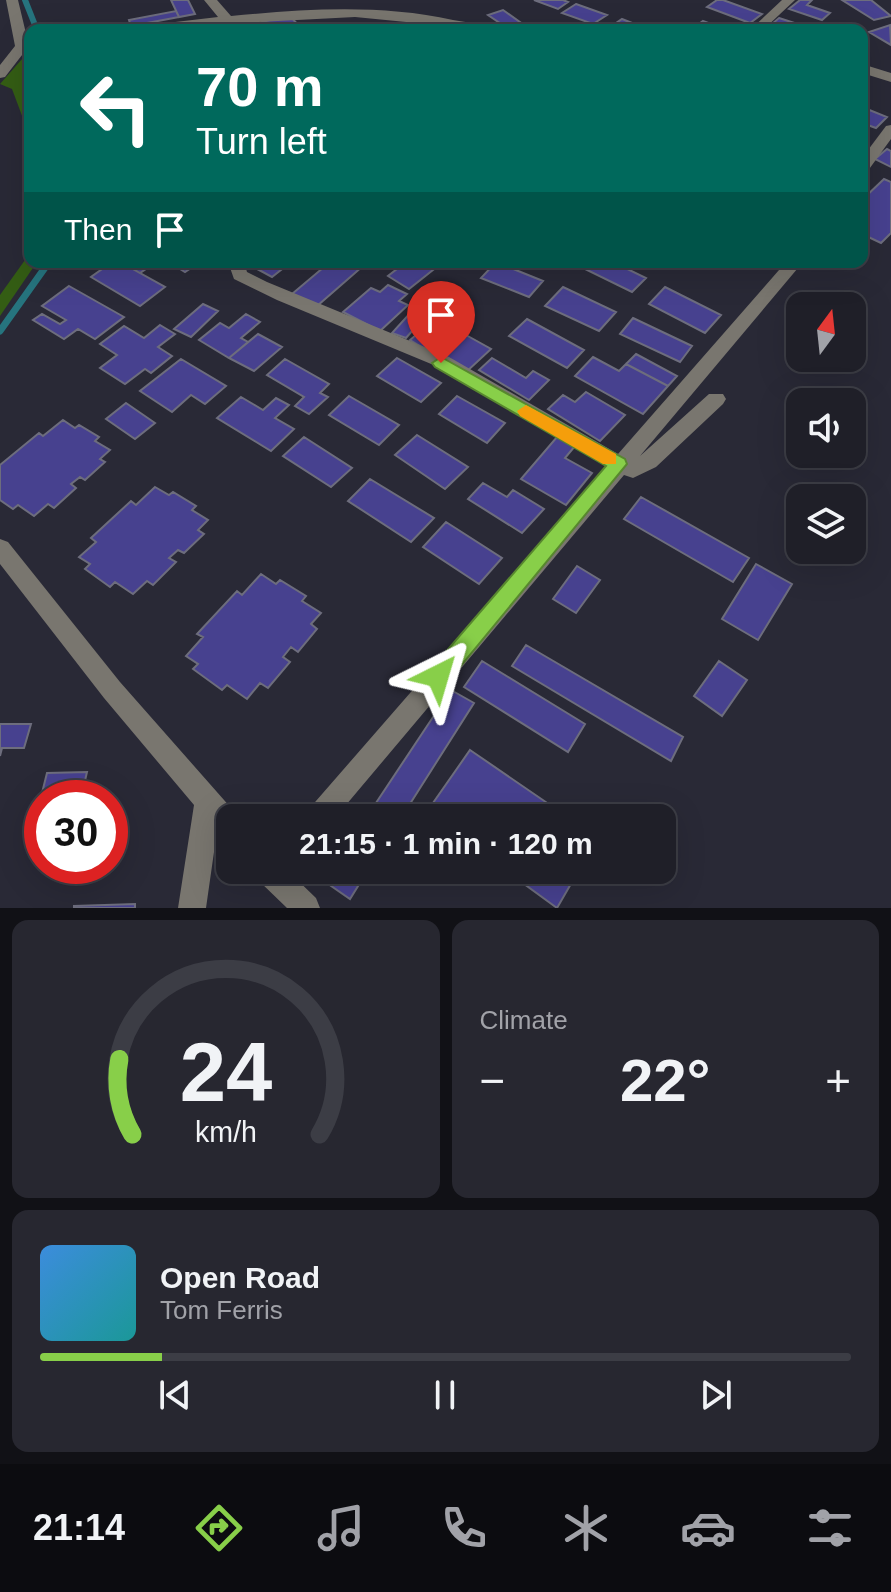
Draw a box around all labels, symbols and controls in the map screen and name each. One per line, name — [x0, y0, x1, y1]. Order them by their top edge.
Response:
text: 70 m — [196, 55, 324, 118]
icon: left — [64, 56, 168, 160]
text: Turn left — [196, 121, 327, 162]
icon: arrive — [148, 208, 192, 252]
text: Then — [64, 213, 132, 246]
pin — [407, 281, 475, 363]
north arrow — [786, 292, 866, 372]
map controls — [786, 292, 866, 564]
icon: arrive — [419, 293, 463, 337]
button: sound — [786, 388, 866, 468]
button: layers — [786, 484, 866, 564]
position arrow — [396, 634, 480, 718]
speed limit sign: 30 — [24, 780, 128, 884]
text: 21:15 · 1 min · 120 m — [299, 827, 593, 860]
text: Climate — [480, 1005, 568, 1035]
text: 24 — [179, 1026, 272, 1119]
text: 22° — [620, 1047, 711, 1114]
text: − — [480, 1056, 505, 1105]
text: + — [825, 1056, 851, 1105]
text: km/h — [195, 1116, 257, 1148]
text: Open Road — [160, 1261, 320, 1294]
text: Tom Ferris — [160, 1295, 283, 1325]
icon: previous — [153, 1373, 197, 1417]
icon: pause — [423, 1373, 467, 1417]
icon: next — [694, 1373, 738, 1417]
icon: directions — [191, 1500, 247, 1556]
icon: music — [313, 1500, 369, 1556]
icon: phone — [436, 1500, 492, 1556]
icon: climate — [558, 1500, 614, 1556]
icon: car — [680, 1500, 736, 1556]
icon: filters — [802, 1500, 858, 1556]
text: 21:14 — [33, 1507, 125, 1548]

